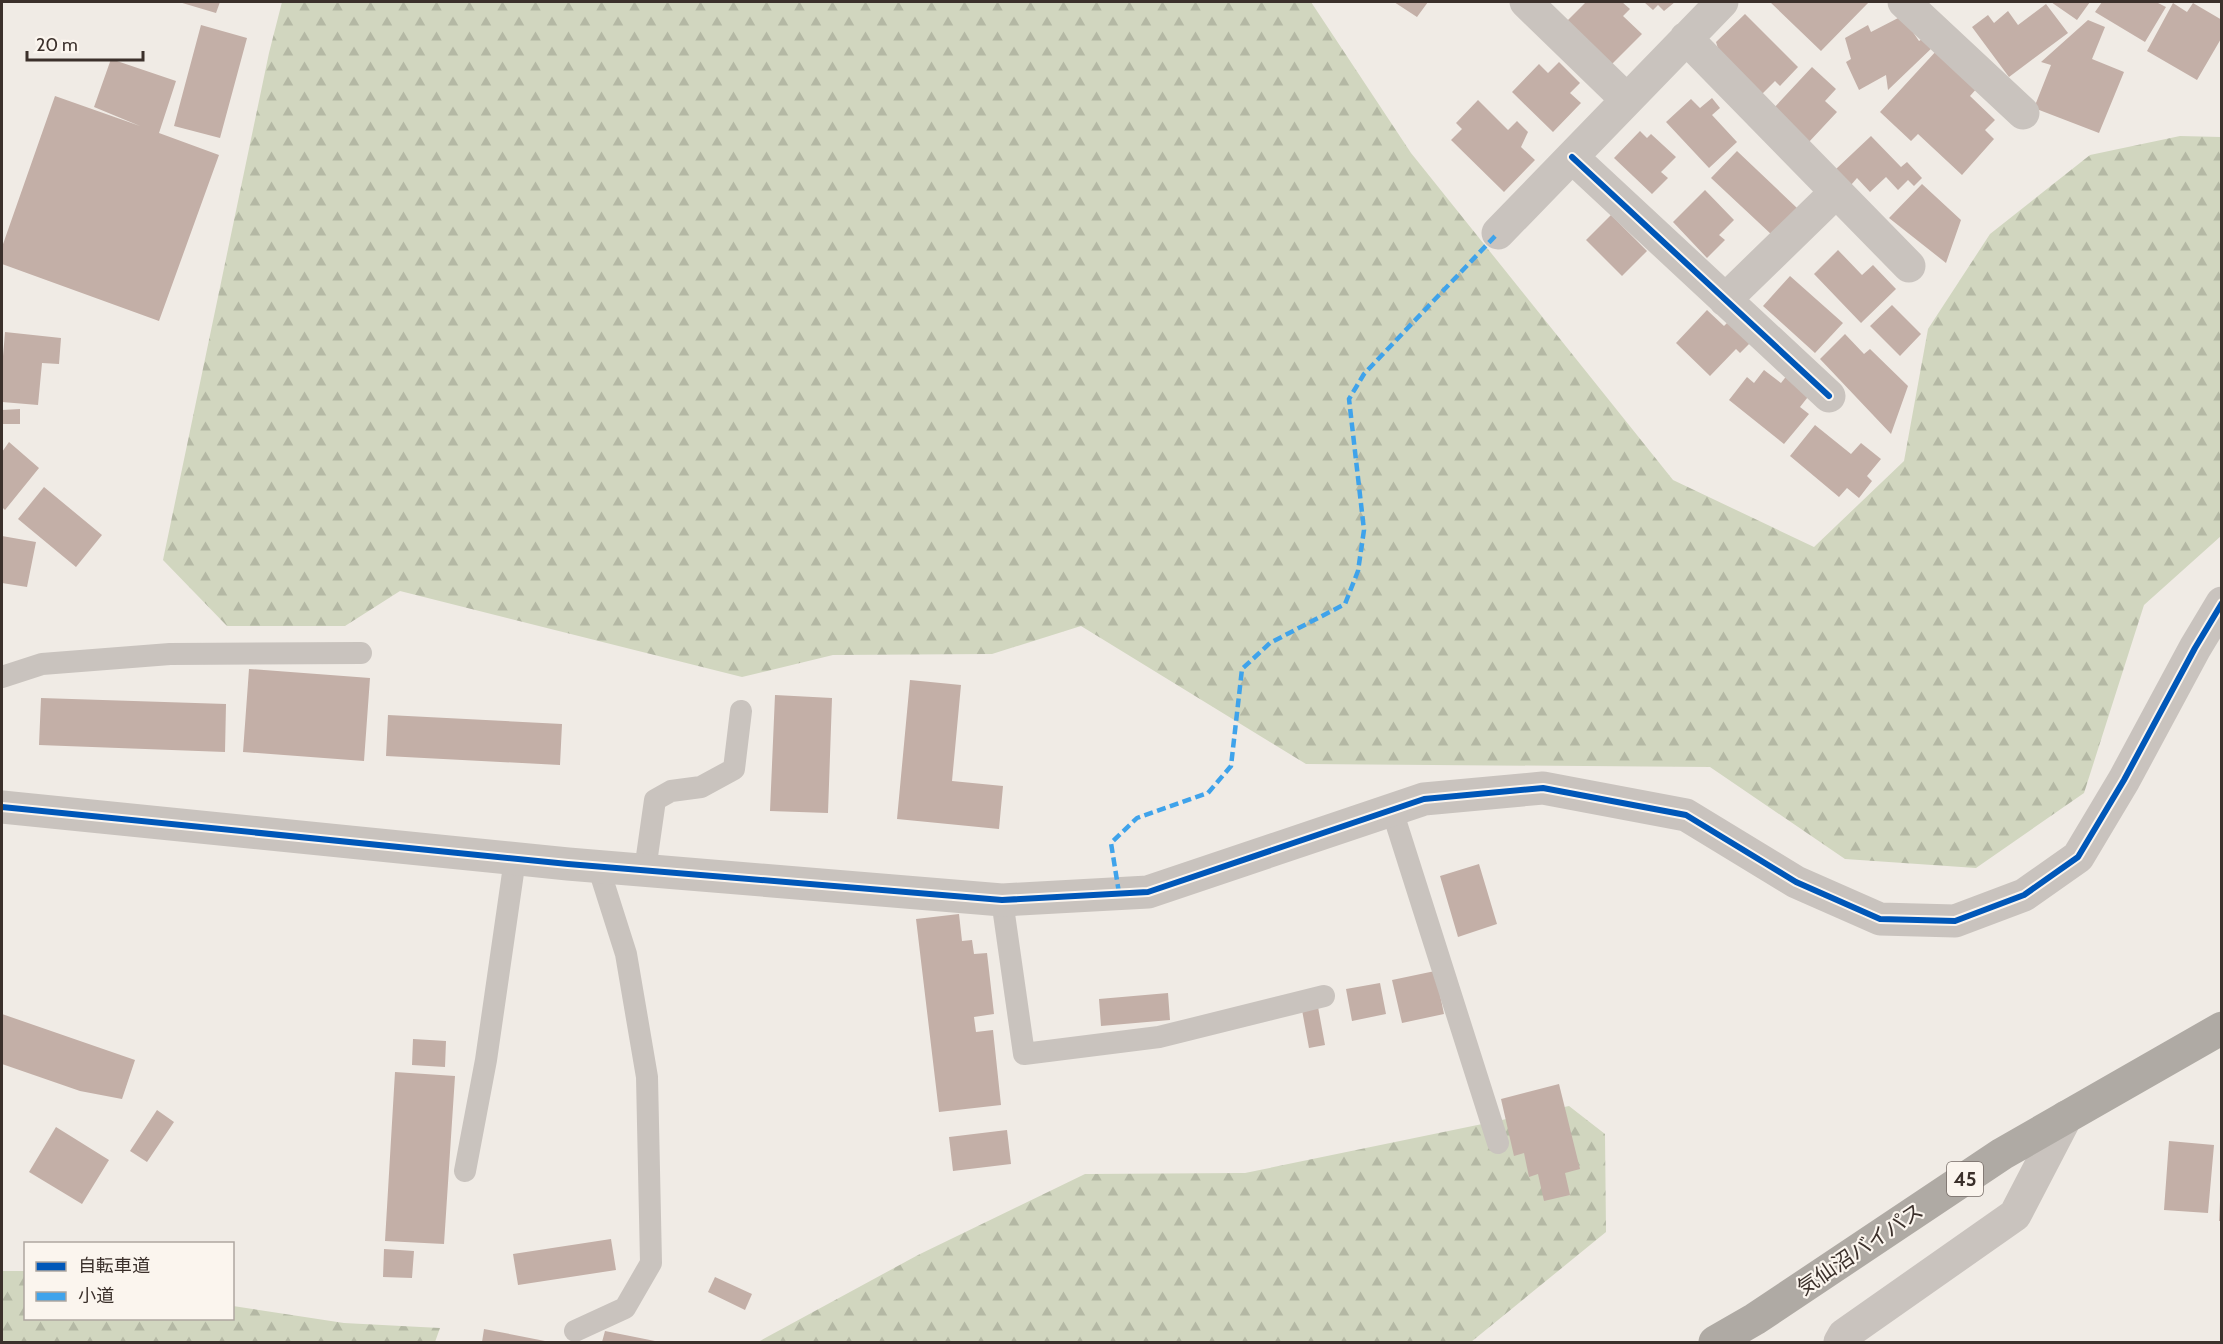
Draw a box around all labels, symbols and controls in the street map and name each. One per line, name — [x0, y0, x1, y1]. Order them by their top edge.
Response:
scale bar — [27, 24, 142, 62]
text: 20 m — [36, 34, 78, 56]
road number: 45 — [1947, 1162, 1983, 1196]
street label: 気仙沼バイパス — [1792, 1198, 1928, 1300]
legend — [24, 1242, 234, 1320]
text: 自転車道 — [78, 1255, 150, 1277]
text: 小道 — [78, 1285, 114, 1307]

